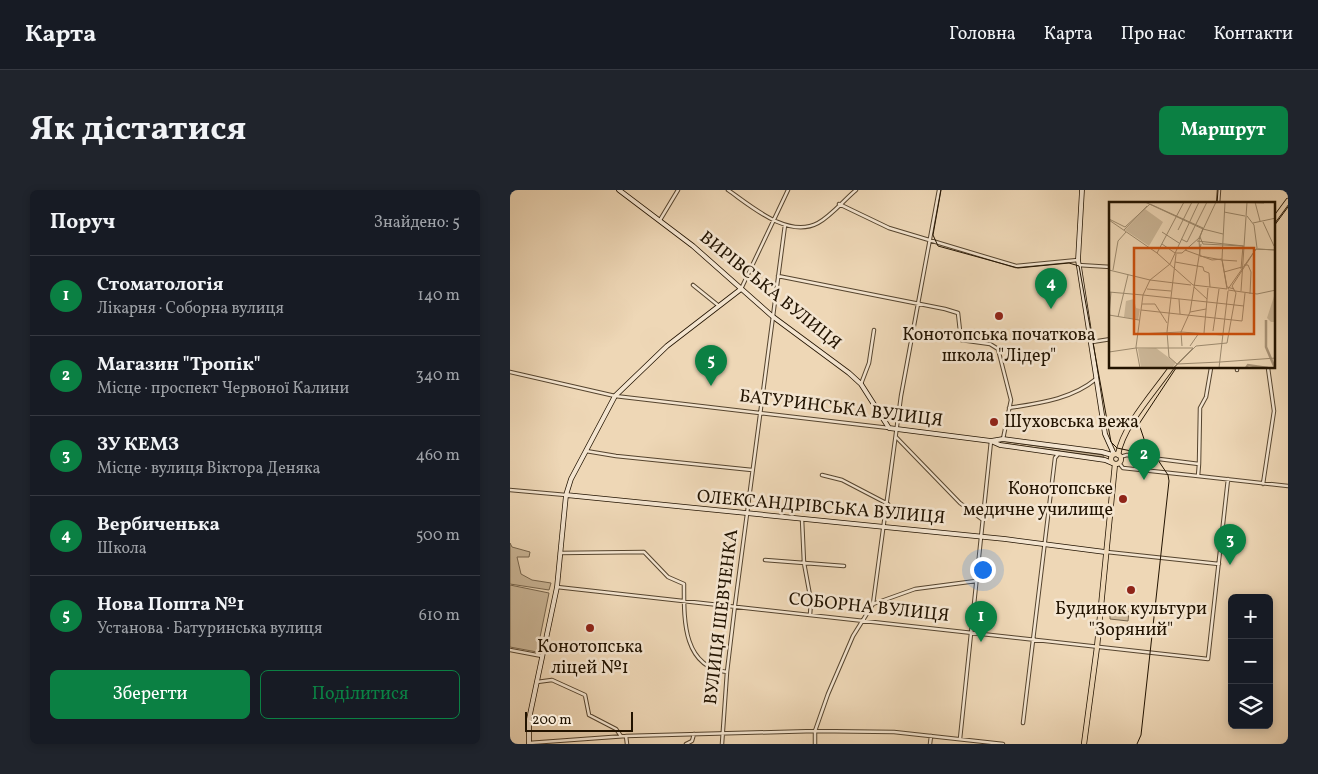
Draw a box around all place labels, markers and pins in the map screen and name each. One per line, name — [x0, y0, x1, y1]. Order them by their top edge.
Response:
pin: 4 — [1035, 268, 1067, 309]
marker: Конотопська початкова школа "Лідер" — [993, 310, 1005, 322]
place label: Конотопська початкова школа "Лідер" — [902, 323, 1096, 369]
pin: 5 — [695, 345, 727, 386]
place label: Шуховська вежа — [1004, 410, 1139, 435]
marker: Шуховська вежа — [988, 416, 1000, 428]
pin: 2 — [1128, 439, 1160, 480]
place label: Конотопське медичне училище — [963, 477, 1113, 523]
marker: Конотопське медичне училище — [1117, 493, 1129, 505]
pin: 3 — [1214, 524, 1246, 565]
marker: Будинок культури "Зоряний" — [1125, 584, 1137, 596]
place label: Будинок культури "Зоряний" — [1055, 597, 1207, 643]
pin: 1 — [965, 601, 997, 642]
marker: Конотопська ліцей №1 — [584, 622, 596, 634]
place label: Конотопська ліцей №1 — [537, 635, 643, 681]

